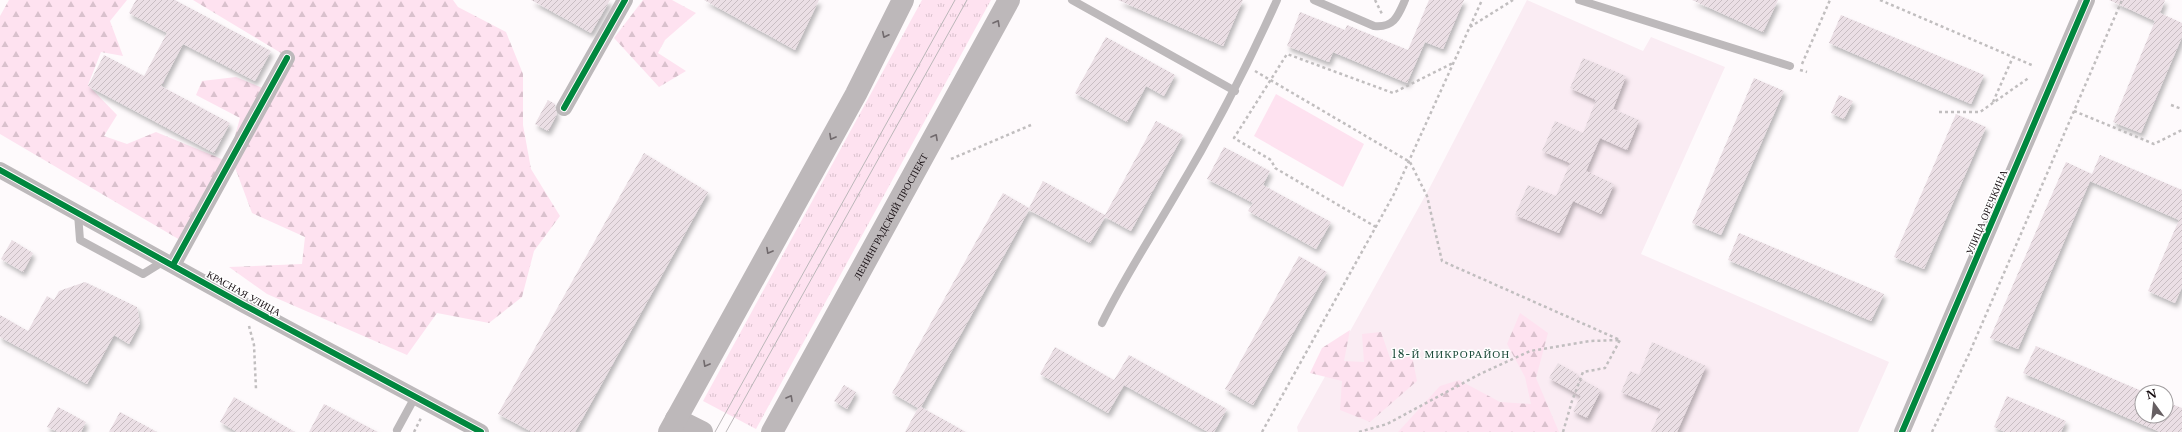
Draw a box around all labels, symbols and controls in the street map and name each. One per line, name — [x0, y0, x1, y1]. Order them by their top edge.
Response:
one-way arrow — [992, 20, 999, 27]
one-way arrow — [882, 31, 890, 38]
one-way arrow — [830, 133, 837, 140]
one-way arrow — [930, 134, 937, 141]
street label: ЛЕНИНГРАДСКИЙ ПРОСПЕКТ — [851, 151, 931, 282]
street label: УЛИЦА ОРЕЧКИНА — [1963, 167, 2011, 257]
one-way arrow — [767, 247, 774, 254]
street label: КРАСНАЯ УЛИЦА — [204, 268, 284, 320]
district label: 18-Й МИКРОРАЙОН — [1392, 347, 1510, 361]
one-way arrow — [704, 360, 711, 368]
north arrow — [2134, 384, 2174, 424]
text: N — [2145, 386, 2159, 402]
one-way arrow — [786, 395, 793, 402]

